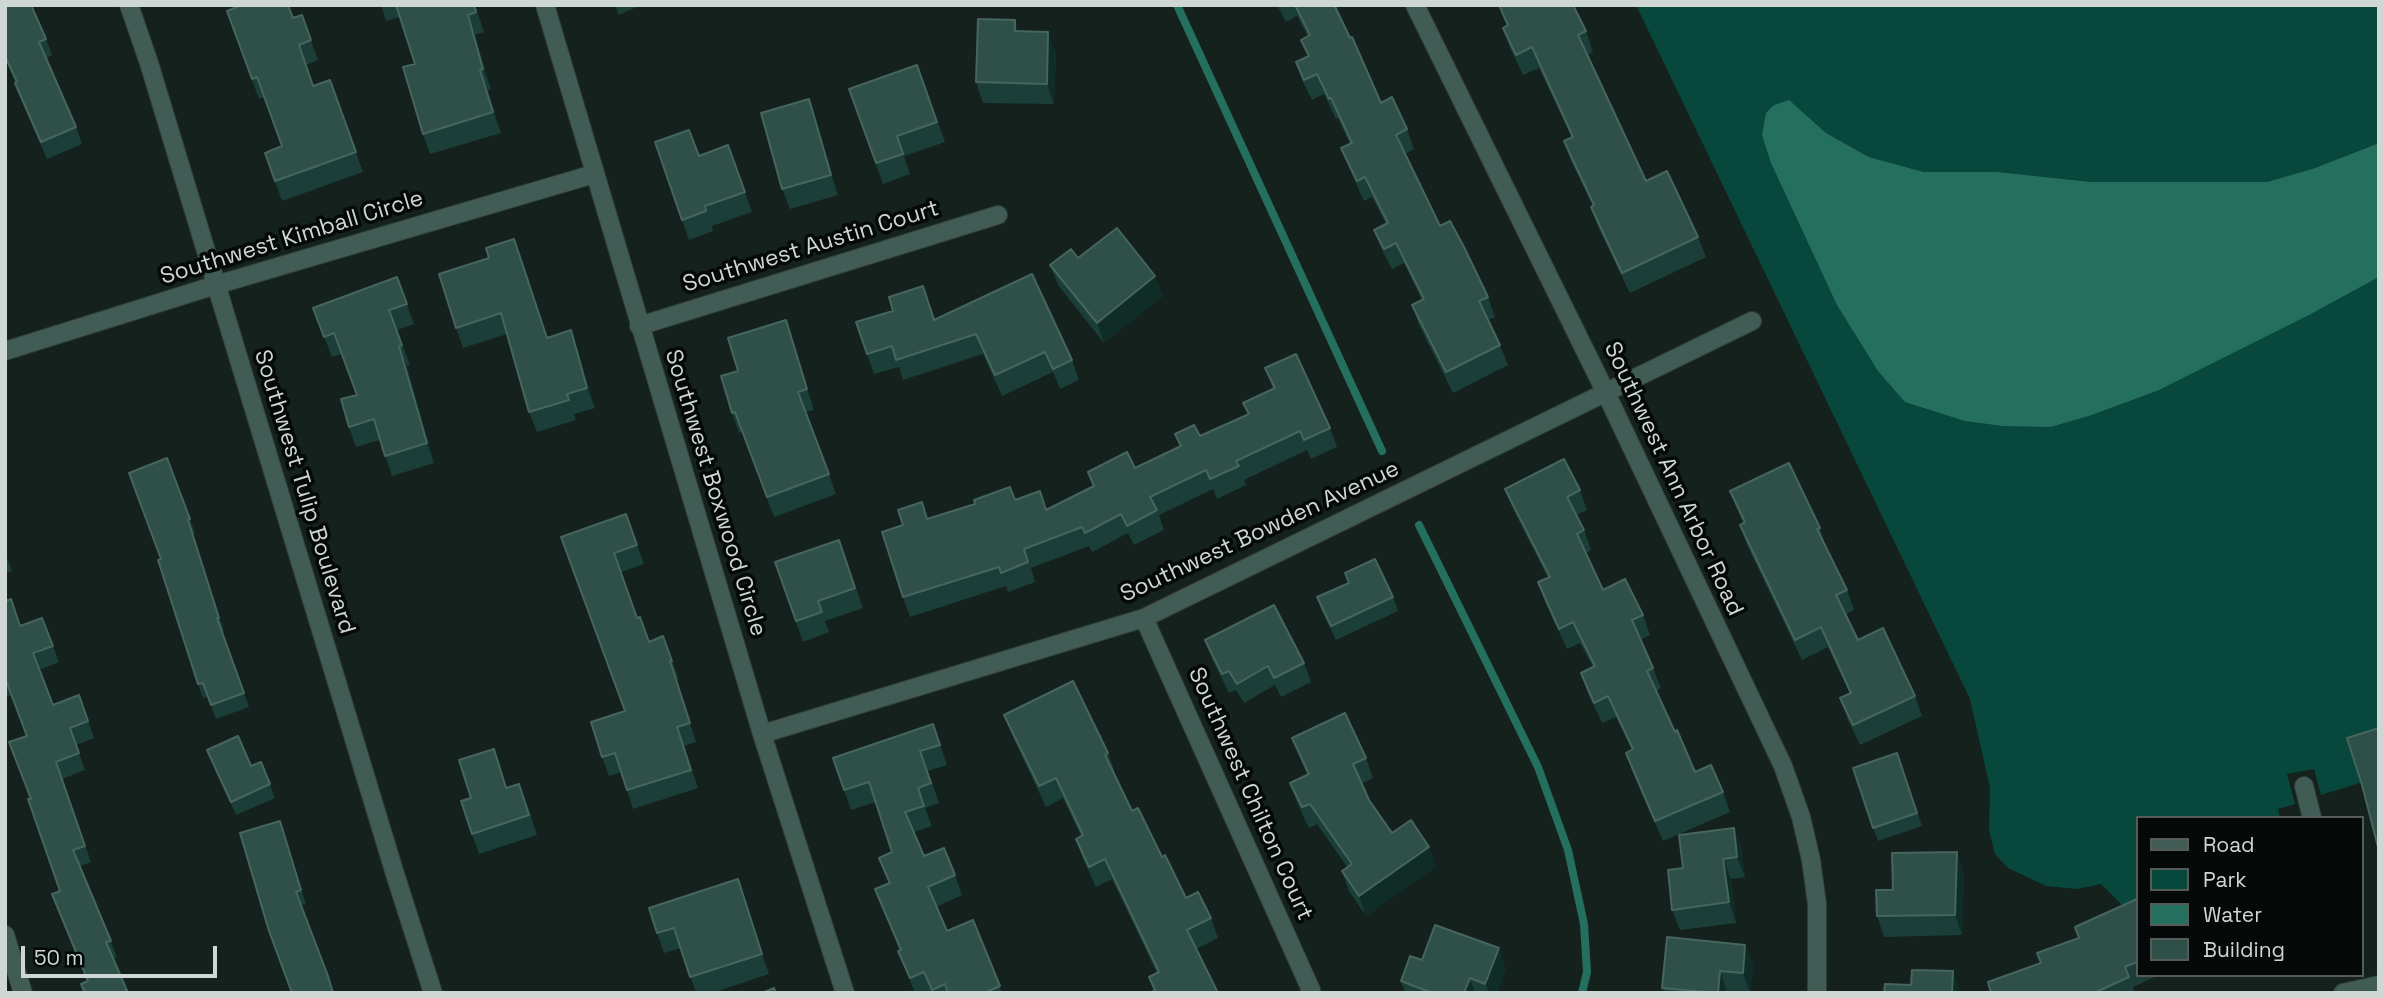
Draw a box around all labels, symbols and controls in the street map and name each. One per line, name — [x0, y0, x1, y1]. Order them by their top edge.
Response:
street label: Southwest Kimball Circle — [157, 185, 427, 291]
street label: Southwest Austin Court — [680, 195, 942, 299]
street label: Southwest Ann Arbor Road — [1597, 338, 1749, 620]
street label: Southwest Boxwood Circle — [658, 346, 772, 640]
street label: Southwest Tulip Boulevard — [248, 347, 360, 637]
street label: Southwest Bowden Avenue — [1116, 455, 1404, 609]
street label: Southwest Chilton Court — [1182, 663, 1318, 925]
legend — [2136, 816, 2363, 977]
text: Road — [2203, 831, 2255, 858]
text: Park — [2203, 866, 2247, 893]
text: Water — [2203, 901, 2262, 928]
scale bar — [24, 932, 220, 976]
text: Building — [2203, 936, 2285, 963]
text: 50 m — [34, 944, 84, 971]

